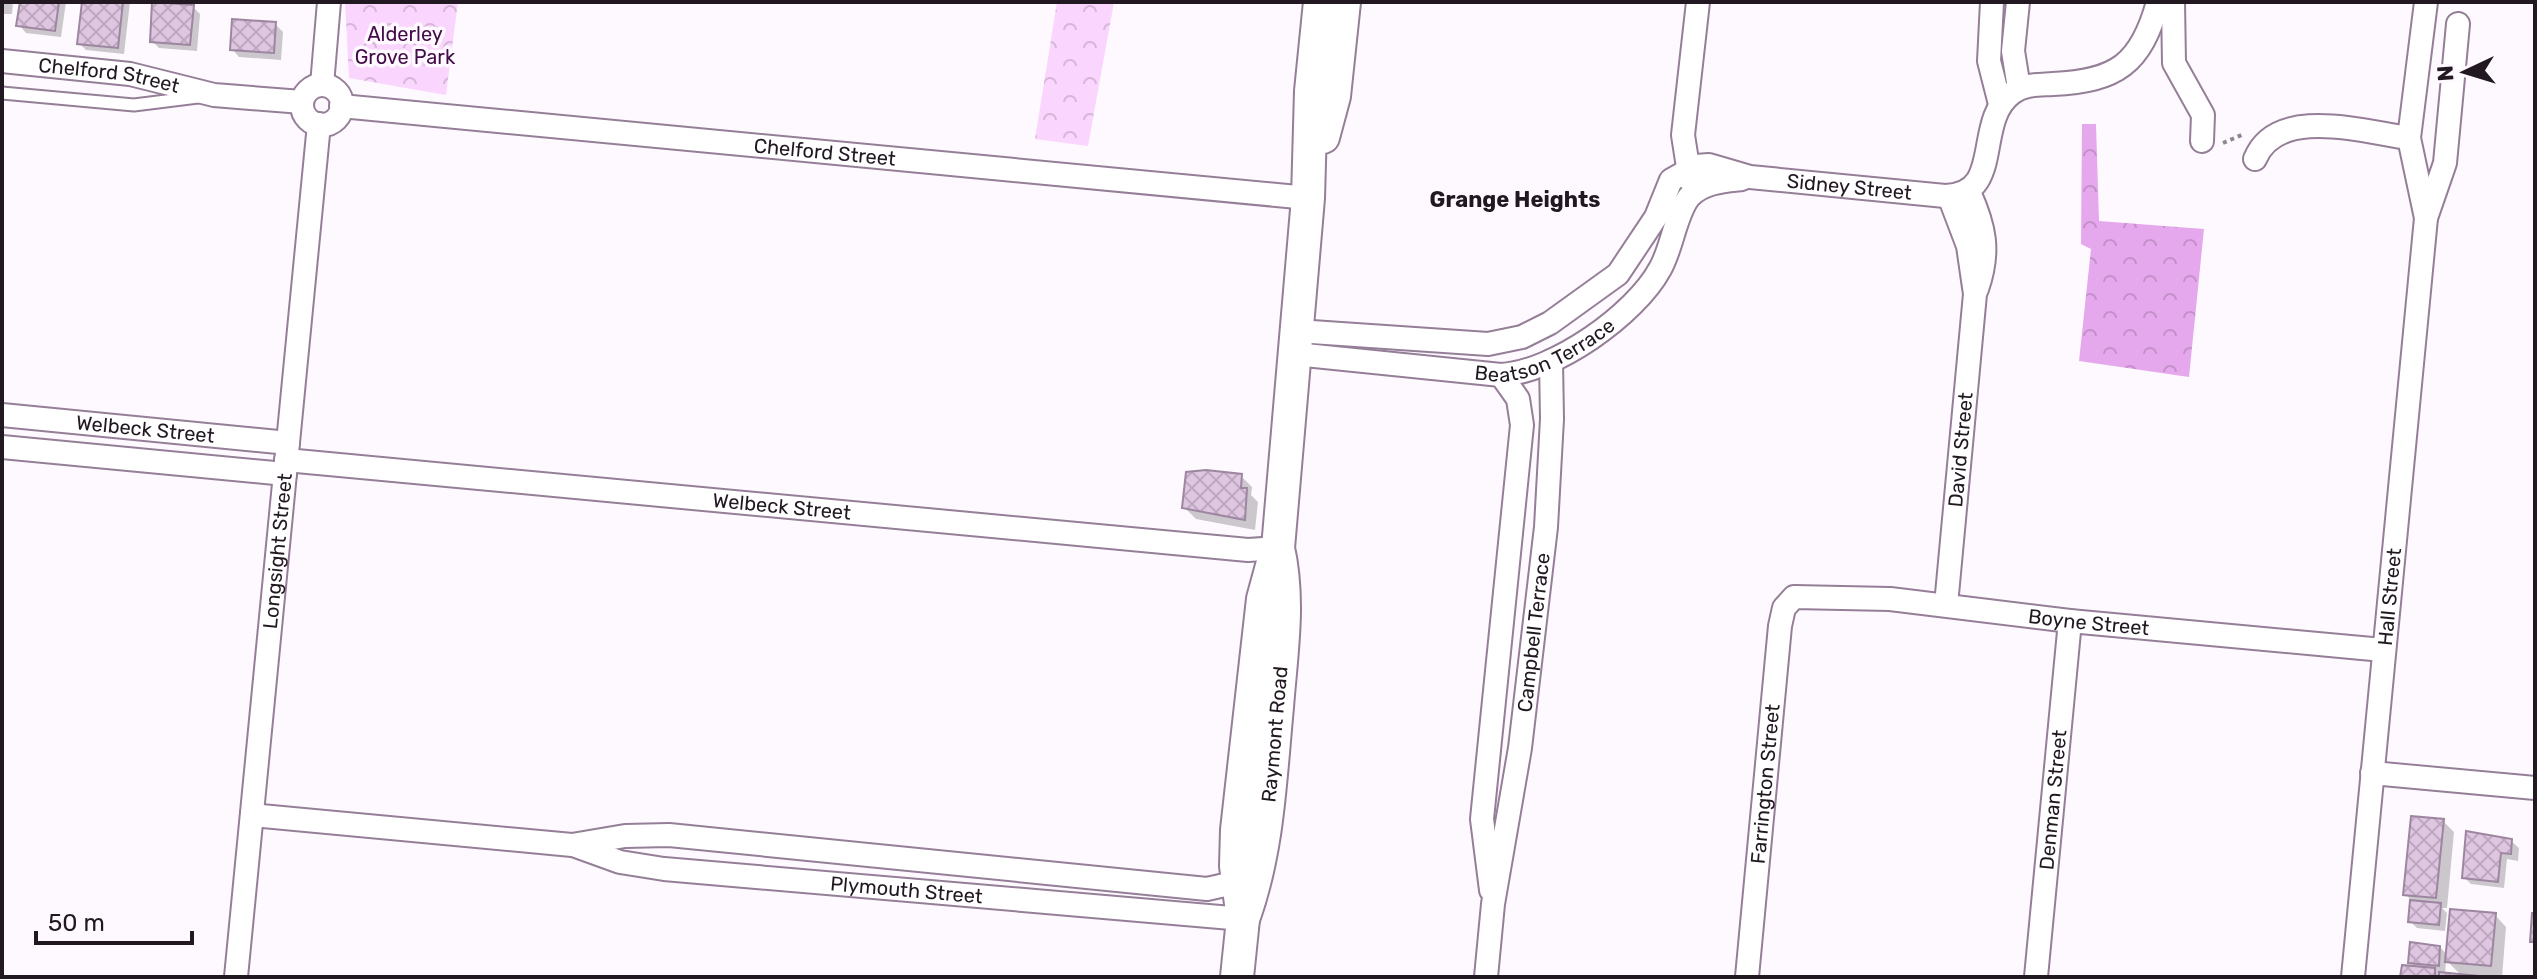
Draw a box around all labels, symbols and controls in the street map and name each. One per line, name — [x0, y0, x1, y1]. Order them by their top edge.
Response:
park label: Alderley Grove Park — [355, 22, 456, 69]
north arrow — [2425, 32, 2505, 112]
street label: Chelford Street — [37, 53, 182, 98]
text: N — [2432, 65, 2460, 82]
street label: Chelford Street — [753, 133, 897, 171]
street label: Sidney Street — [1786, 169, 1913, 205]
district label: Grange Heights — [1430, 186, 1600, 213]
street label: Beatson Terrace — [1473, 313, 1619, 387]
street label: David Street — [1943, 391, 1978, 508]
street label: Welbeck Street — [75, 410, 216, 448]
street label: Longsight Street — [258, 472, 297, 630]
street label: Welbeck Street — [712, 488, 852, 525]
street label: Hall Street — [2373, 547, 2406, 647]
street label: Campbell Terrace — [1512, 551, 1555, 714]
street label: Boyne Street — [2027, 604, 2151, 640]
street label: Raymont Road — [1256, 665, 1293, 804]
street label: Farrington Street — [1746, 703, 1785, 865]
street label: Denman Street — [2034, 728, 2072, 871]
street label: Plymouth Street — [829, 871, 984, 908]
scale bar — [36, 895, 192, 945]
text: 50 m — [48, 909, 105, 937]

